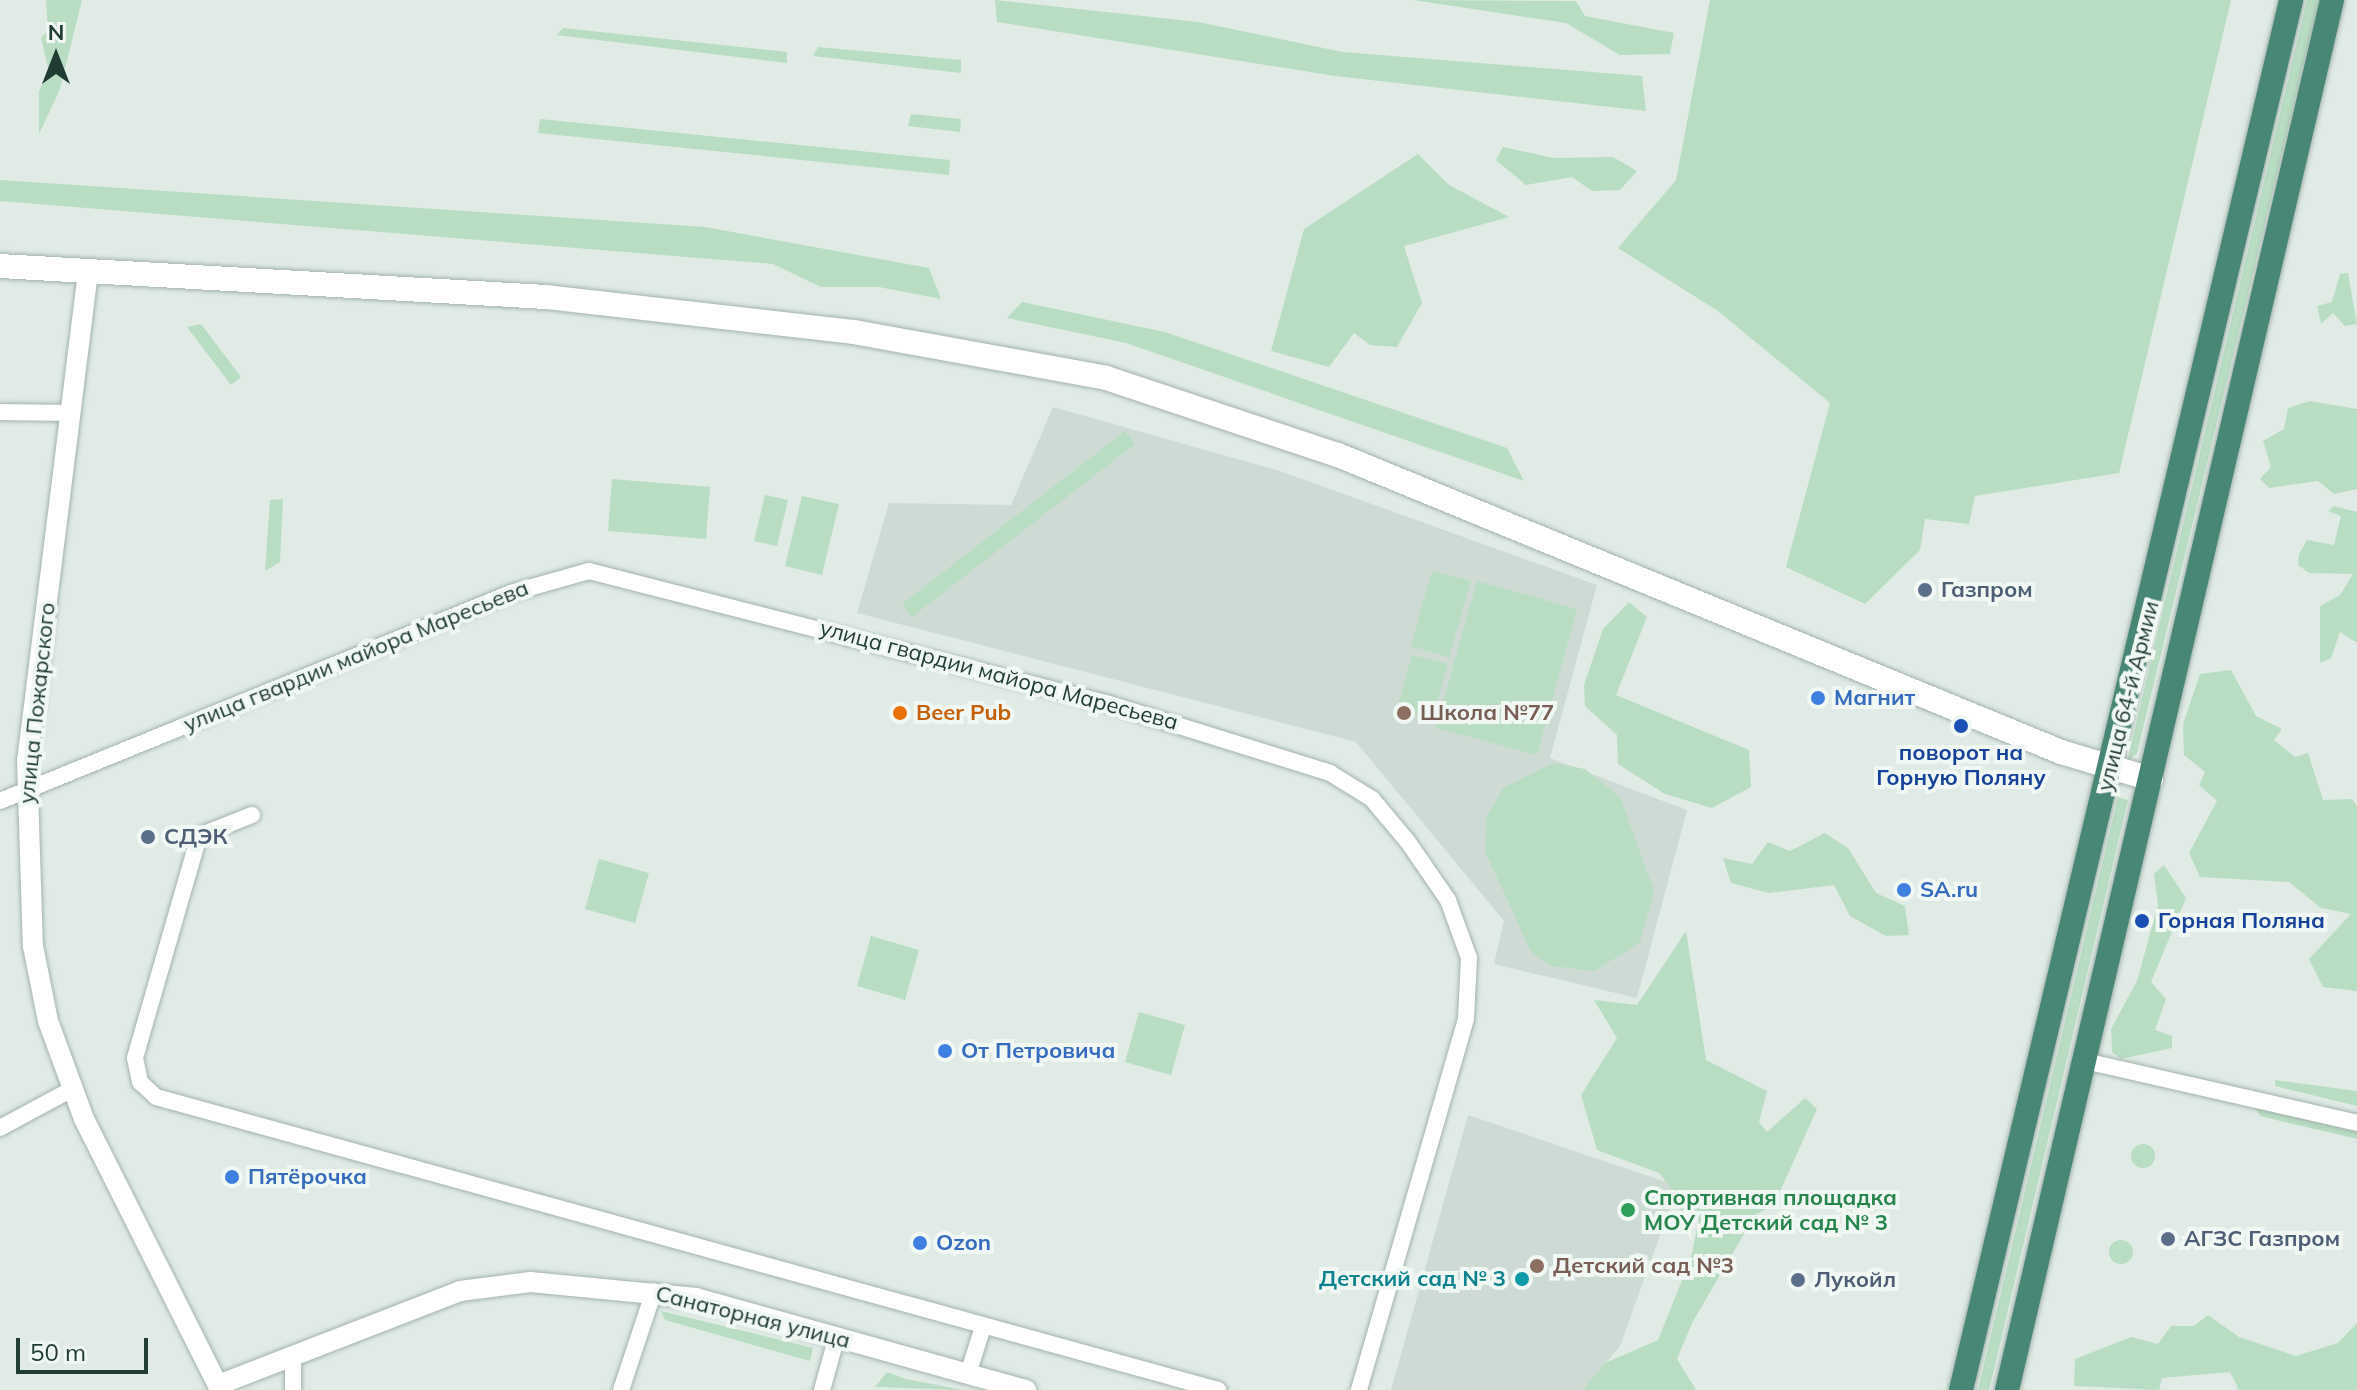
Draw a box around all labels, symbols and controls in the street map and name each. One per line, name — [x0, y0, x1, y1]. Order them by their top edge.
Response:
north arrow — [16, 16, 96, 96]
text: N — [48, 18, 64, 46]
street label: улица гвардии майора Маресьева — [180, 575, 532, 737]
place label: Газпром — [1941, 577, 2033, 603]
marker: Газпром — [1916, 581, 1934, 599]
street label: улица 64-й Армии — [2092, 598, 2164, 794]
street label: улица Пожарского — [13, 601, 61, 805]
street label: улица гвардии майора Маресьева — [817, 614, 1181, 736]
place label: Магнит — [1834, 685, 1915, 711]
marker: Магнит — [1809, 689, 1827, 707]
place label: Beer Pub — [916, 700, 1011, 726]
place label: Школа №77 — [1420, 700, 1554, 726]
marker: Beer Pub — [891, 704, 909, 722]
marker: Школа №77 — [1395, 704, 1413, 722]
marker: поворот на Горную Поляну — [1952, 717, 1970, 735]
place label: поворот на Горную Поляну — [1876, 739, 2046, 790]
place label: СДЭК — [164, 824, 228, 850]
marker: СДЭК — [139, 828, 157, 846]
place label: SA.ru — [1920, 877, 1978, 903]
marker: SA.ru — [1895, 881, 1913, 899]
place label: Горная Поляна — [2158, 908, 2325, 934]
marker: Горная Поляна — [2133, 912, 2151, 930]
place label: От Петровича — [961, 1038, 1115, 1064]
marker: От Петровича — [936, 1042, 954, 1060]
place label: Пятёрочка — [248, 1164, 367, 1190]
marker: Пятёрочка — [223, 1168, 241, 1186]
place label: Спортивная площадка МОУ Детский сад № 3 — [1644, 1184, 1897, 1236]
marker: Спортивная площадка МОУ Детский сад № 3 — [1619, 1201, 1637, 1219]
place label: АГЗС Газпром — [2184, 1226, 2340, 1252]
place label: Ozon — [936, 1230, 991, 1256]
marker: АГЗС Газпром — [2159, 1230, 2177, 1248]
marker: Ozon — [911, 1234, 929, 1252]
place label: Детский сад №3 — [1553, 1253, 1734, 1279]
marker: Детский сад №3 — [1528, 1257, 1546, 1275]
place label: Детский сад № 3 — [1319, 1266, 1506, 1292]
place label: Лукойл — [1814, 1267, 1896, 1293]
marker: Детский сад № 3 — [1513, 1270, 1531, 1288]
marker: Лукойл — [1789, 1271, 1807, 1289]
street label: Санаторная улица — [653, 1280, 853, 1354]
scale bar — [20, 1322, 152, 1372]
text: 50 m — [30, 1337, 86, 1367]

